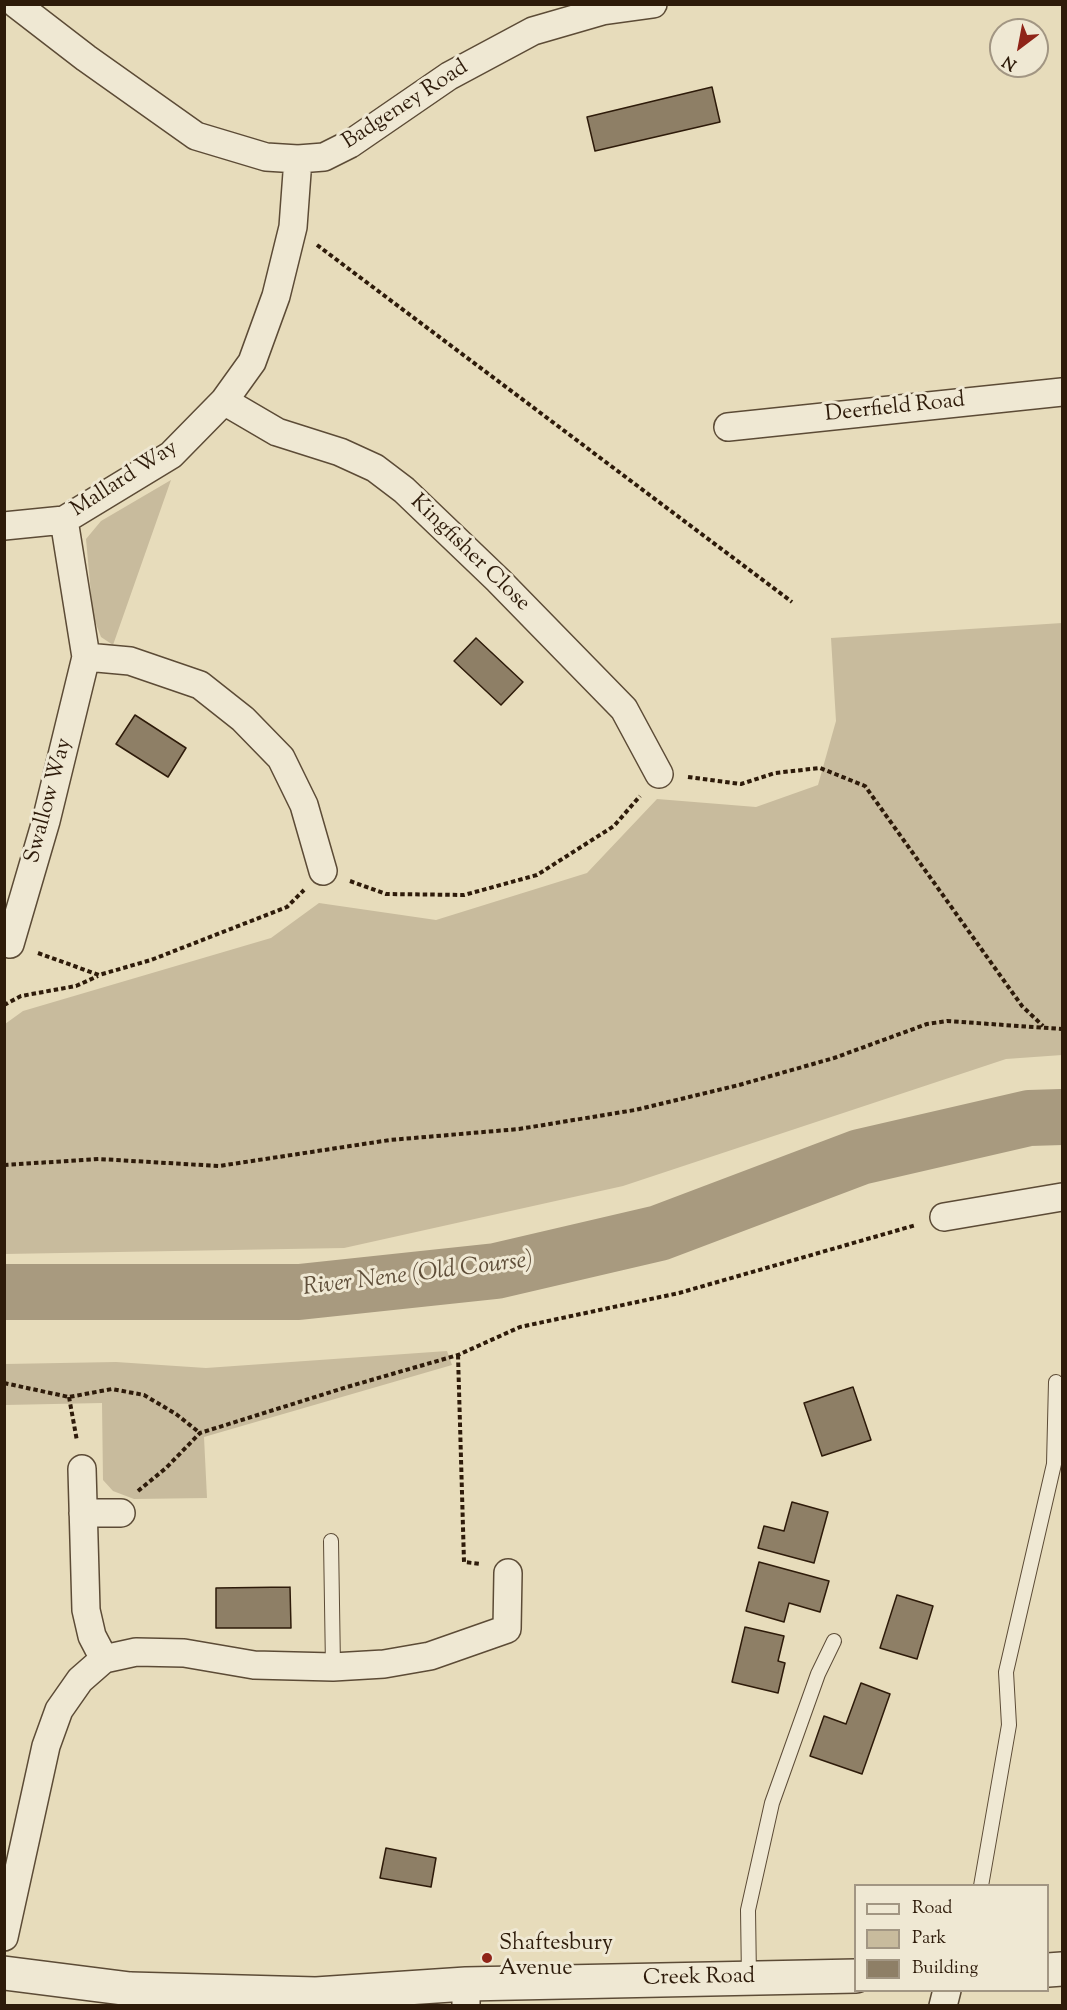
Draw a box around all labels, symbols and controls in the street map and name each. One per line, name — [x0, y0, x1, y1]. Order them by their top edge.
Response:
north arrow — [989, 18, 1049, 78]
text: N — [999, 49, 1022, 75]
street label: Badgeney Road — [338, 56, 474, 156]
street label: Deerfield Road — [824, 389, 966, 429]
street label: Mallard Way — [67, 436, 183, 524]
street label: Kingfisher Close — [403, 490, 535, 618]
street label: Swallow Way — [21, 736, 79, 866]
water label: River Nene (Old Course) — [301, 1248, 535, 1304]
legend — [854, 1884, 1049, 1992]
text: Road — [912, 1896, 952, 1922]
text: Park — [912, 1926, 946, 1952]
place label: Shaftesbury Avenue — [499, 1932, 613, 1984]
marker: Shaftesbury Avenue — [480, 1951, 494, 1965]
text: Building — [912, 1956, 978, 1982]
street label: Creek Road — [643, 1965, 755, 1993]

